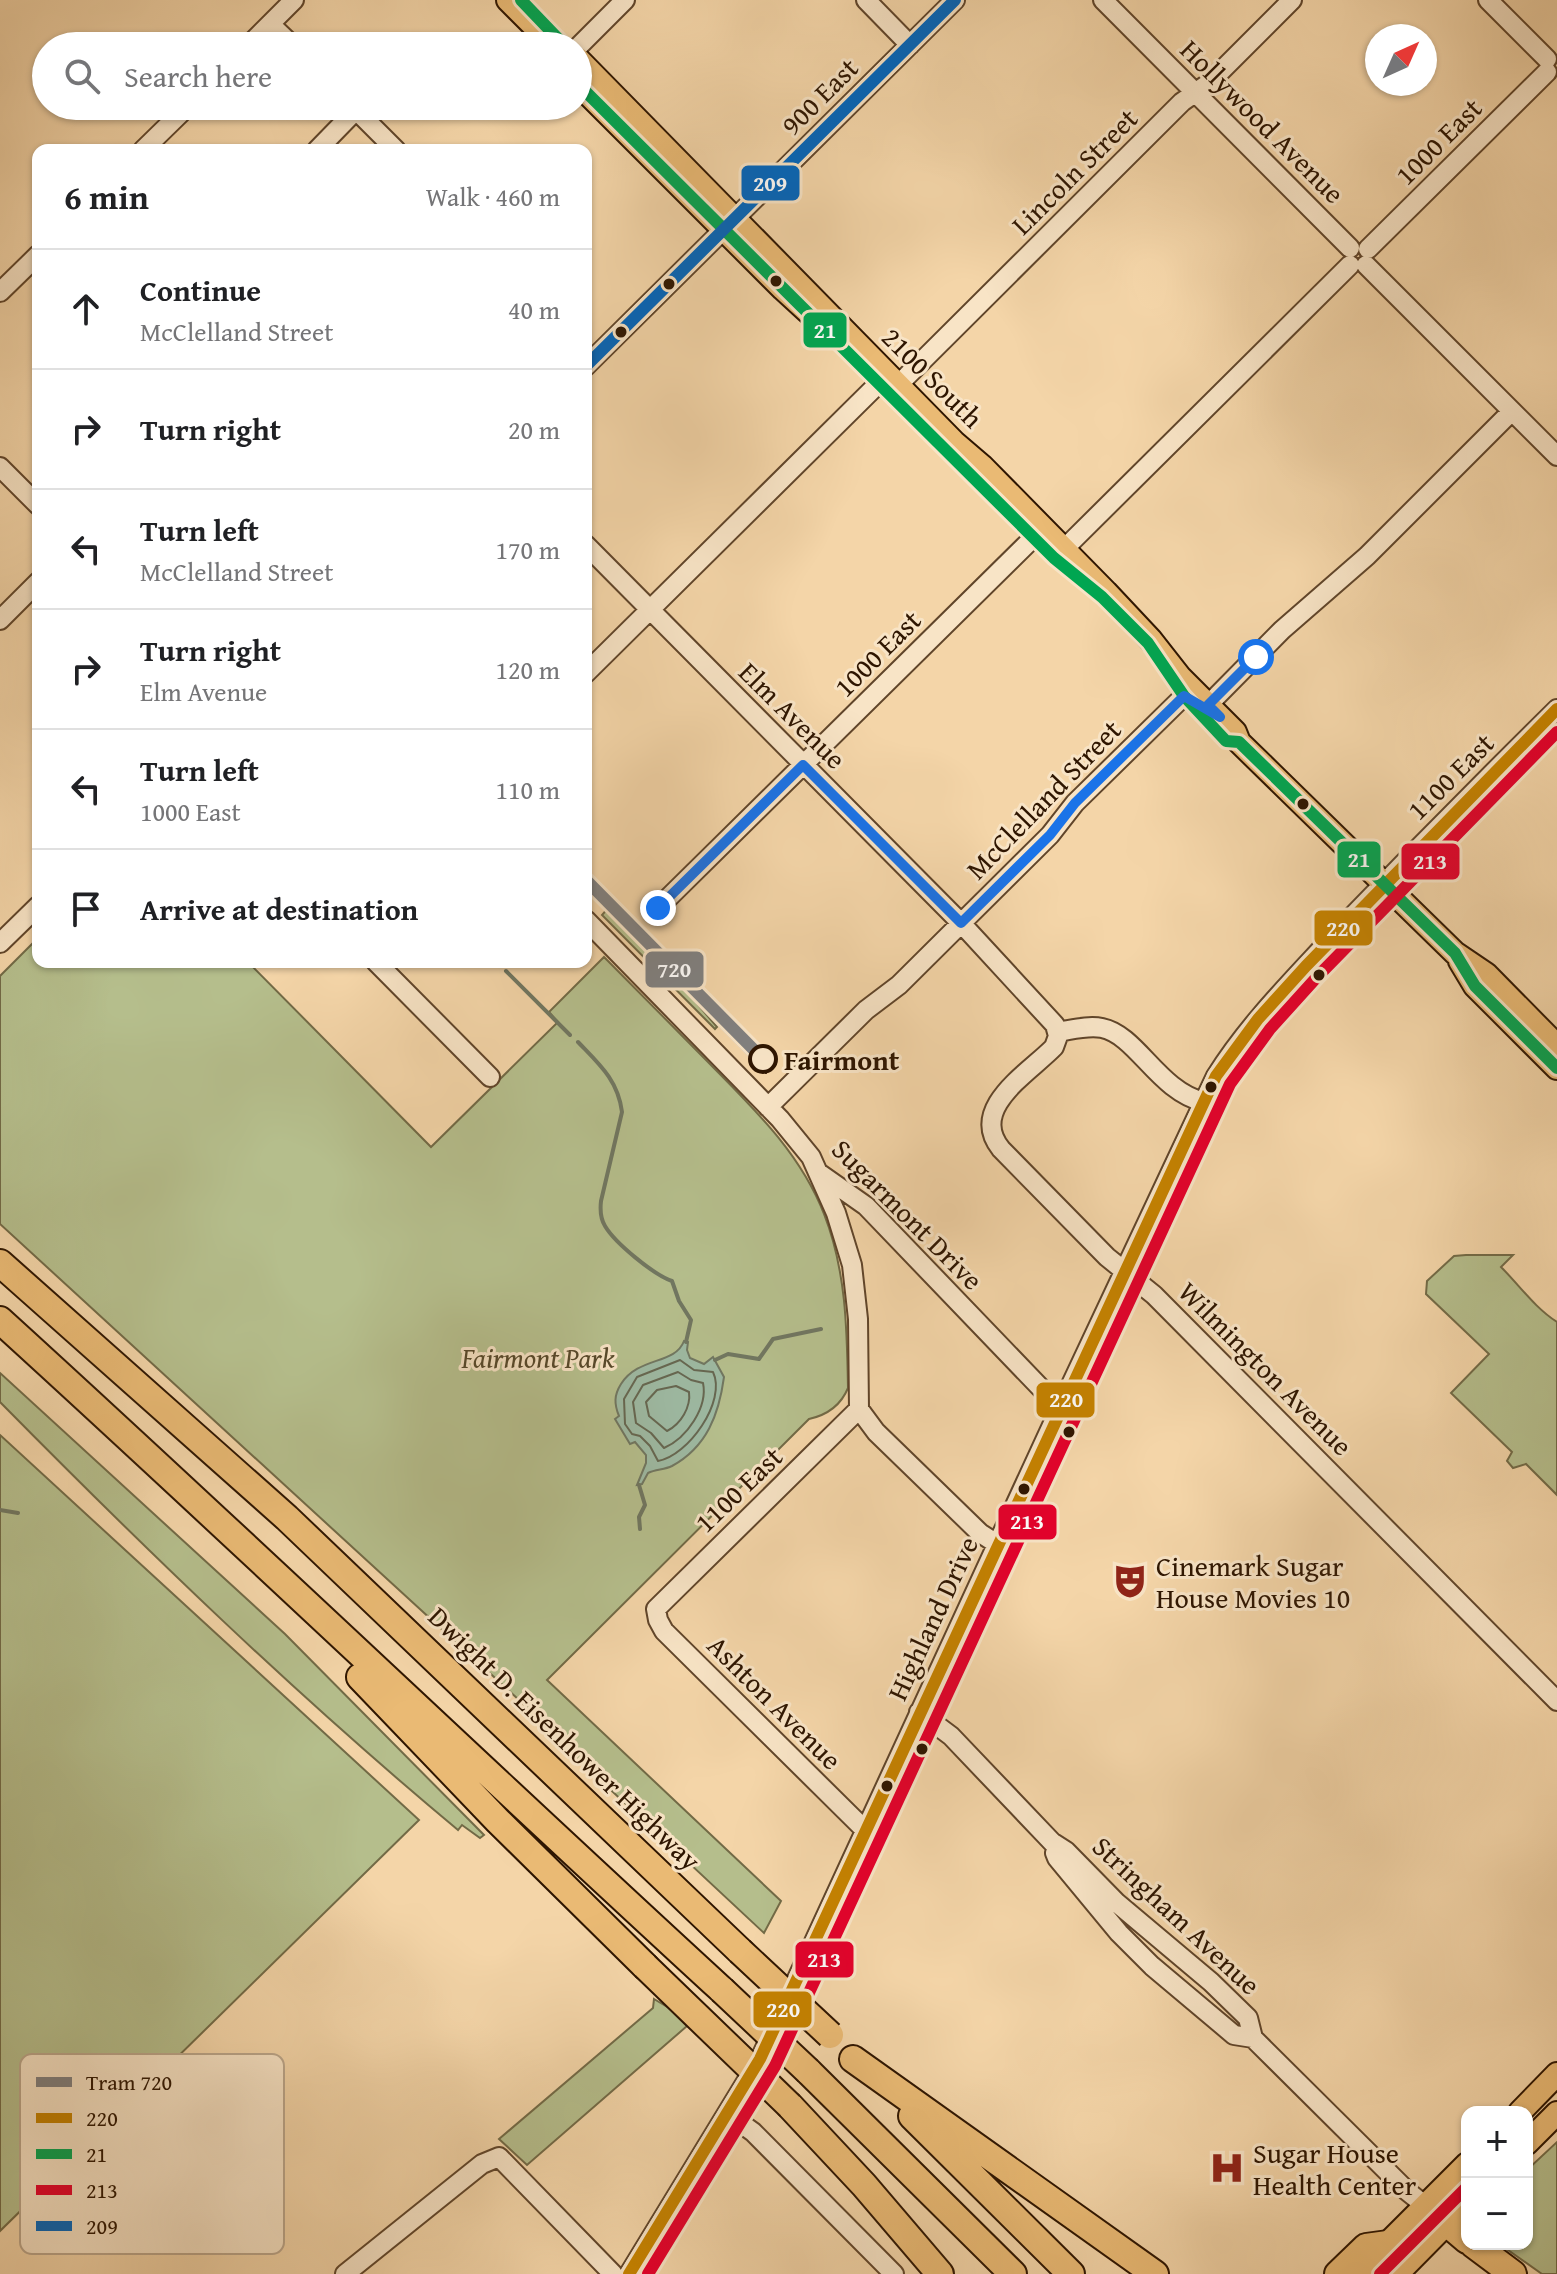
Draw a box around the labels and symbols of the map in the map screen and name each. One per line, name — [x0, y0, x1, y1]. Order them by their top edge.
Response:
north arrow — [1365, 24, 1437, 96]
street label: Hollywood Avenue — [1172, 30, 1354, 212]
street label: 900 East — [771, 48, 867, 144]
street label: 1000 East — [1385, 88, 1491, 194]
street label: Lincoln Street — [1001, 98, 1147, 244]
line badge: 209 — [740, 164, 801, 202]
text: 209 — [753, 167, 787, 199]
unlabelled marker — [768, 273, 784, 289]
unlabelled marker — [661, 276, 677, 292]
line badge: 21 — [802, 311, 848, 349]
text: 21 — [814, 314, 836, 346]
street label: 2100 South — [873, 317, 993, 437]
unlabelled marker — [613, 324, 629, 340]
street label: 1000 East — [824, 600, 930, 706]
route start — [1238, 639, 1274, 675]
street label: Elm Avenue — [730, 652, 856, 778]
street label: McClelland Street — [956, 710, 1130, 888]
street label: 1100 East — [1397, 723, 1503, 829]
unlabelled marker — [1295, 796, 1311, 812]
line badge: 21 — [1336, 840, 1382, 879]
line badge: 213 — [1400, 842, 1461, 881]
text: 21 — [1348, 843, 1370, 875]
text: 213 — [1413, 845, 1447, 877]
route end — [640, 890, 676, 926]
line badge: 220 — [1313, 909, 1374, 947]
text: 220 — [1326, 912, 1360, 944]
line badge: 720 — [644, 950, 705, 989]
text: 720 — [657, 953, 691, 985]
unlabelled marker — [1311, 967, 1327, 983]
place label: Fairmont — [784, 1039, 900, 1080]
marker: Fairmont — [749, 1045, 777, 1073]
unlabelled marker — [1203, 1079, 1219, 1095]
street label: Sugarmont Drive — [823, 1129, 993, 1299]
street label: Wilmington Avenue — [1169, 1271, 1363, 1465]
park label: Fairmont Park — [461, 1337, 615, 1378]
line badge: 220 — [1035, 1381, 1096, 1419]
text: 220 — [1049, 1383, 1083, 1415]
unlabelled marker — [1061, 1424, 1077, 1440]
street label: 1100 East — [685, 1436, 791, 1541]
unlabelled marker — [1016, 1481, 1032, 1497]
line badge: 213 — [997, 1503, 1058, 1541]
text: 213 — [1010, 1505, 1044, 1537]
street label: Highland Drive — [876, 1529, 988, 1707]
place label: Cinemark Sugar House Movies 10 — [1156, 1545, 1350, 1618]
theatre icon: Cinemark Sugar House Movies 10 — [1111, 1562, 1149, 1600]
street label: Dwight D. Eisenhower Highway — [420, 1597, 711, 1880]
street label: Ashton Avenue — [698, 1625, 852, 1779]
unlabelled marker — [914, 1741, 930, 1757]
unlabelled marker — [879, 1778, 895, 1794]
street label: Stringham Avenue — [1084, 1826, 1270, 2004]
line badge: 213 — [794, 1940, 855, 1979]
text: 213 — [807, 1943, 841, 1975]
line badge: 220 — [752, 1990, 813, 2029]
text: 220 — [766, 1993, 800, 2025]
legend — [20, 2054, 284, 2254]
text: Tram 720 — [86, 2066, 172, 2098]
text: 220 — [86, 2102, 118, 2134]
place label: Sugar House Health Center — [1253, 2132, 1417, 2205]
text: 21 — [86, 2138, 107, 2170]
hospital icon: Sugar House Health Center — [1208, 2149, 1246, 2187]
text: 213 — [86, 2174, 118, 2206]
text: 209 — [86, 2210, 118, 2242]

